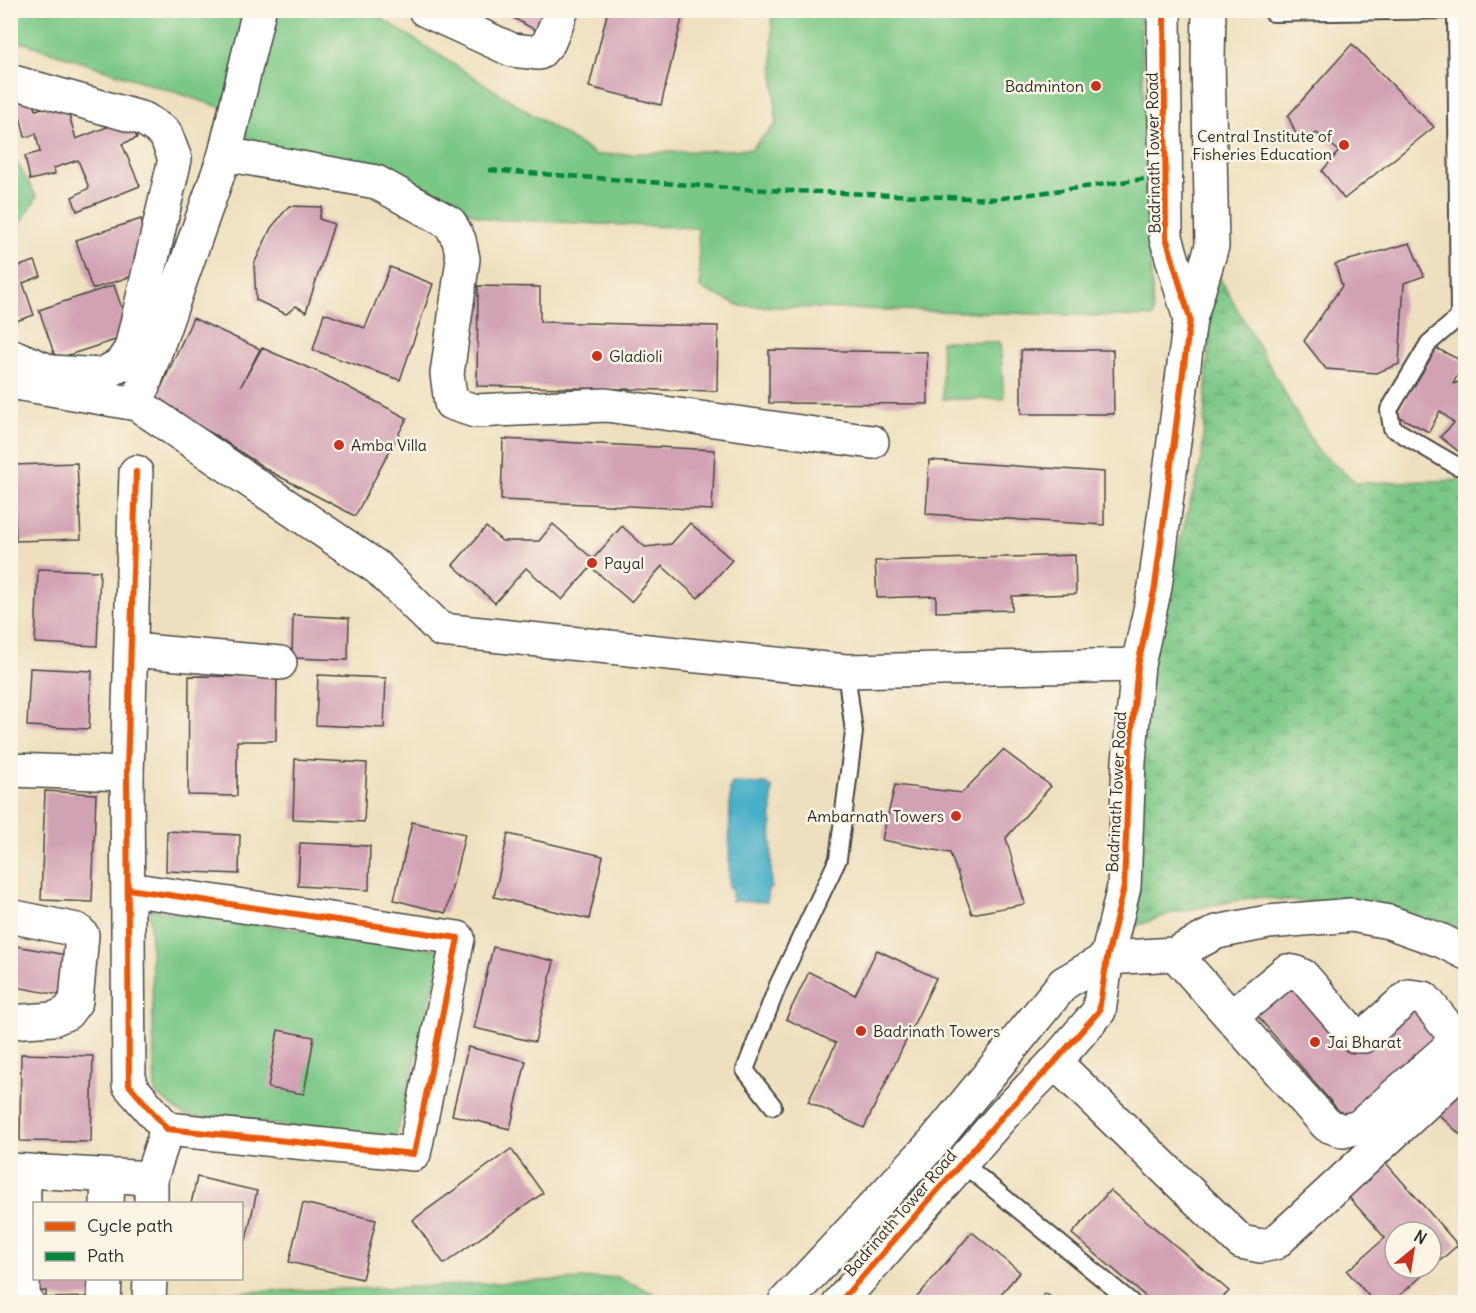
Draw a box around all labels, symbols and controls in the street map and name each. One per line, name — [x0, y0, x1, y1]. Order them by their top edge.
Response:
street label: Badrinath Tower Road — [1142, 72, 1164, 234]
place label: Badminton — [1005, 76, 1084, 96]
marker: Badminton — [1089, 79, 1103, 93]
place label: Central Institute of Fisheries Education — [1192, 126, 1333, 164]
marker: Central Institute of Fisheries Education — [1337, 138, 1351, 152]
place label: Gladioli — [609, 346, 662, 366]
marker: Gladioli — [590, 349, 604, 363]
place label: Amba Villa — [351, 435, 427, 455]
marker: Amba Villa — [332, 438, 346, 452]
place label: Payal — [604, 553, 644, 573]
marker: Payal — [585, 556, 599, 570]
street label: Badrinath Tower Road — [1102, 711, 1130, 873]
place label: Ambarnath Towers — [807, 806, 944, 826]
marker: Ambarnath Towers — [949, 809, 963, 823]
place label: Badrinath Towers — [873, 1021, 1000, 1041]
marker: Badrinath Towers — [854, 1024, 868, 1038]
place label: Jai Bharat — [1327, 1032, 1402, 1052]
marker: Jai Bharat — [1308, 1035, 1322, 1049]
street label: Badrinath Tower Road — [840, 1146, 960, 1280]
legend — [33, 1202, 243, 1280]
text: Cycle path — [87, 1214, 173, 1237]
north arrow — [1383, 1220, 1443, 1280]
text: N — [1411, 1226, 1430, 1248]
text: Path — [87, 1244, 124, 1267]

